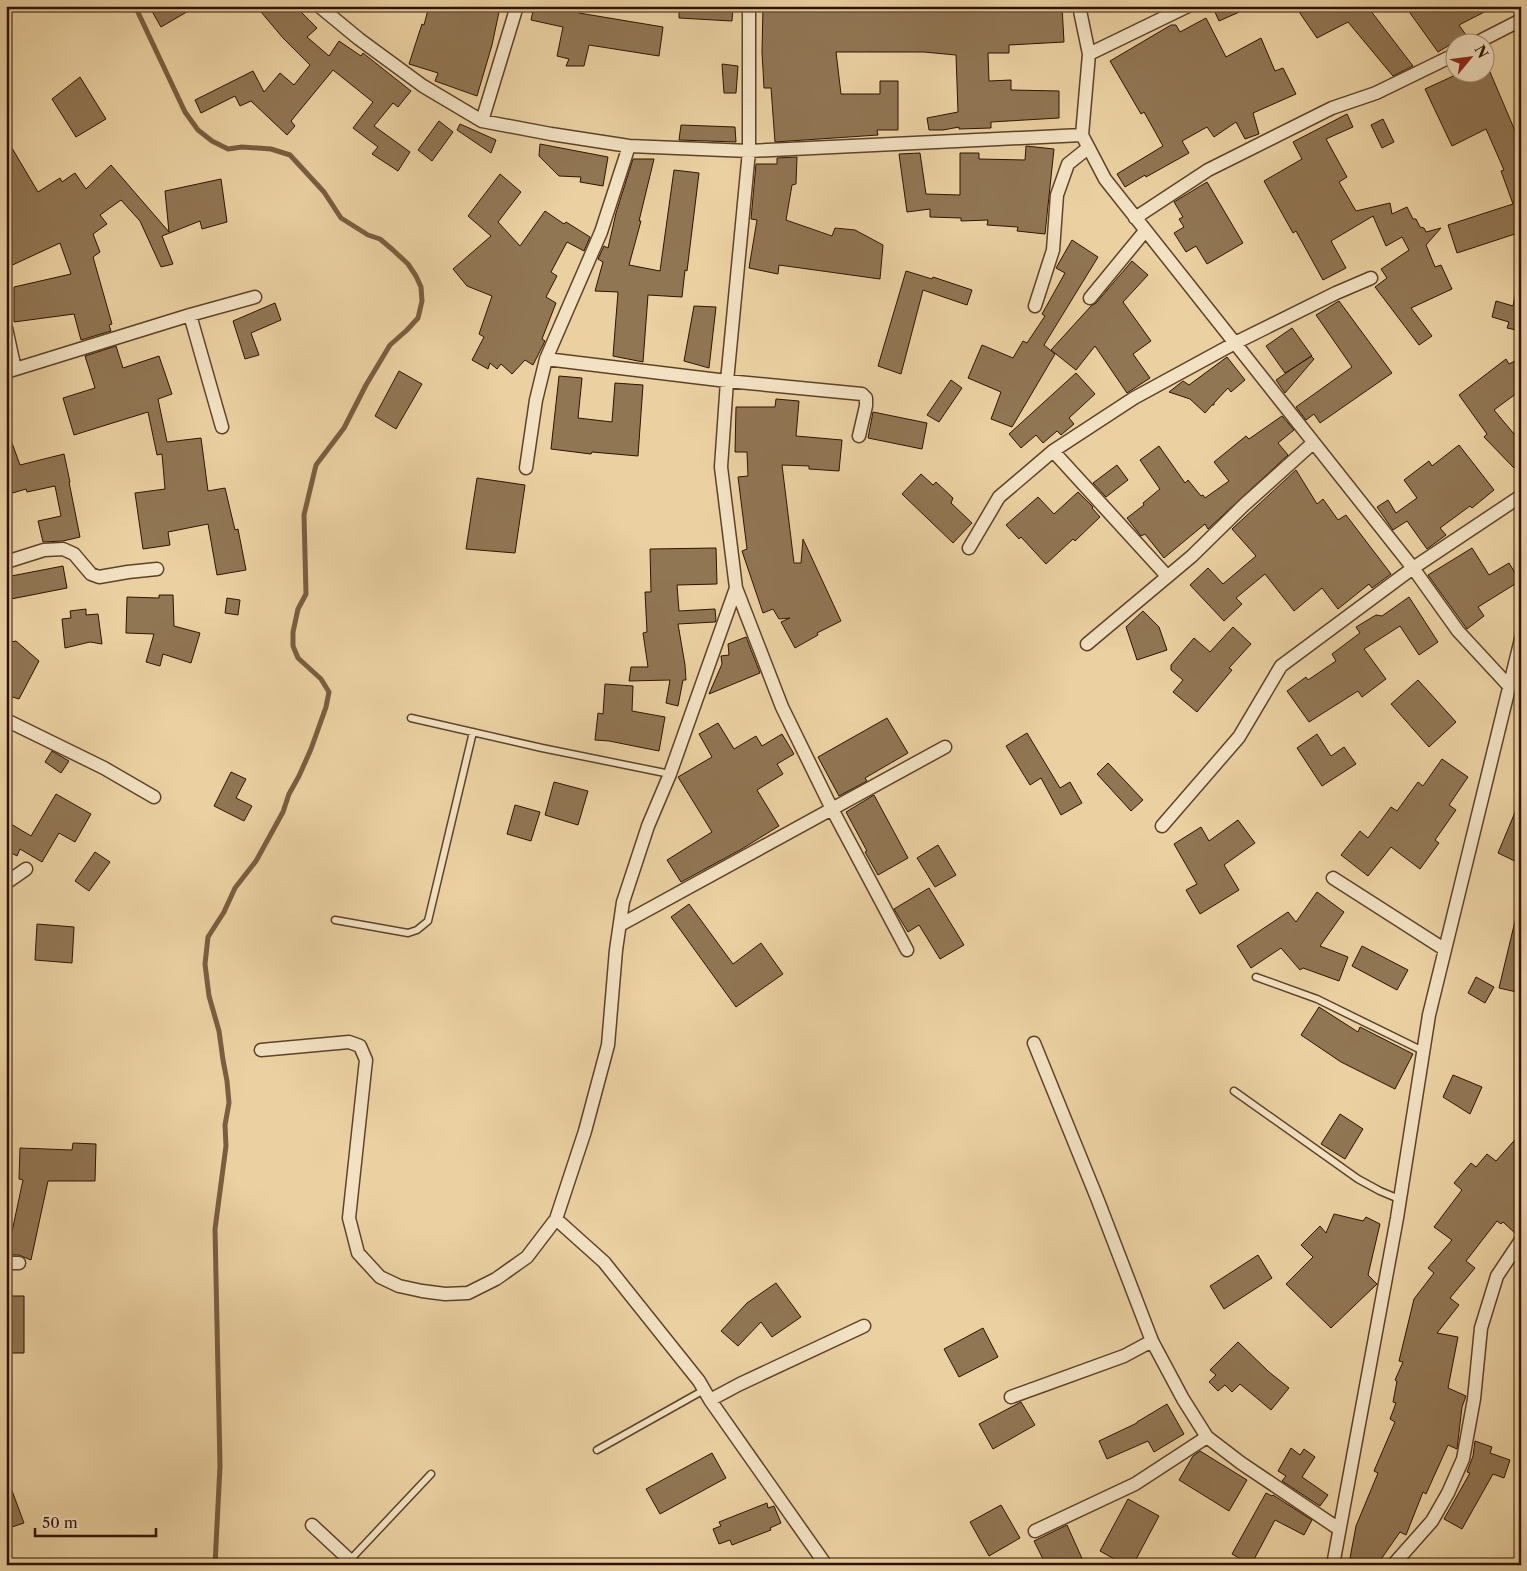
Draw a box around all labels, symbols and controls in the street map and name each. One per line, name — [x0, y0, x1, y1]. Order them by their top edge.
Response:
north arrow — [1444, 32, 1494, 82]
text: N — [1471, 42, 1492, 61]
scale bar — [35, 1506, 156, 1538]
text: 50 m — [42, 1513, 78, 1532]

